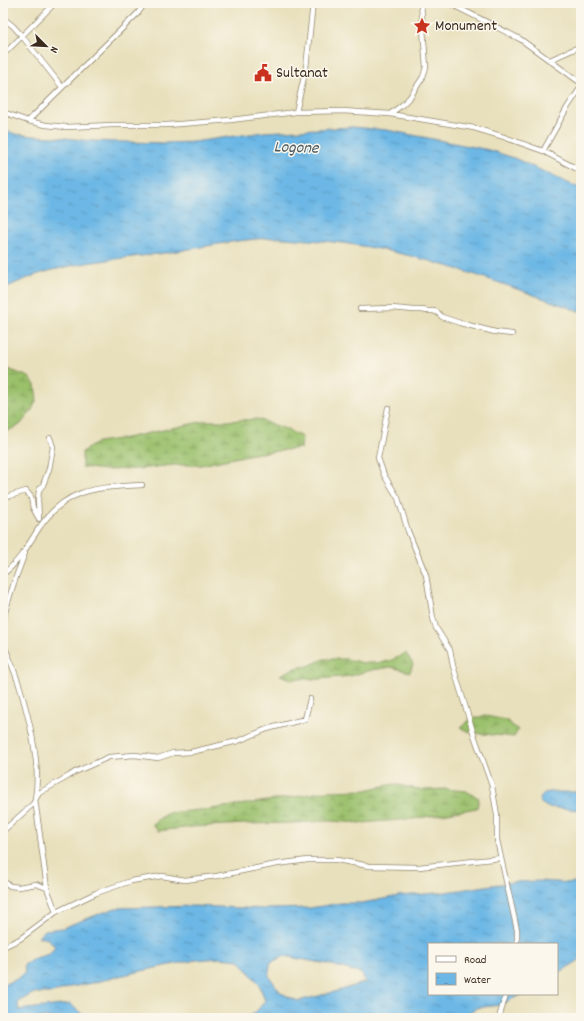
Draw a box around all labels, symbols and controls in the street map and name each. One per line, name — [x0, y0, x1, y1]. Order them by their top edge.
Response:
place label: Monument — [435, 15, 497, 38]
place icon: Monument — [412, 16, 432, 36]
north arrow — [26, 26, 66, 66]
text: N — [45, 44, 62, 56]
place label: Sultanat — [276, 62, 328, 85]
public building icon: Sultanat — [253, 63, 273, 83]
water label: Logone — [273, 136, 320, 162]
legend — [428, 943, 558, 995]
text: Road — [464, 952, 486, 969]
text: Water — [464, 972, 491, 989]

